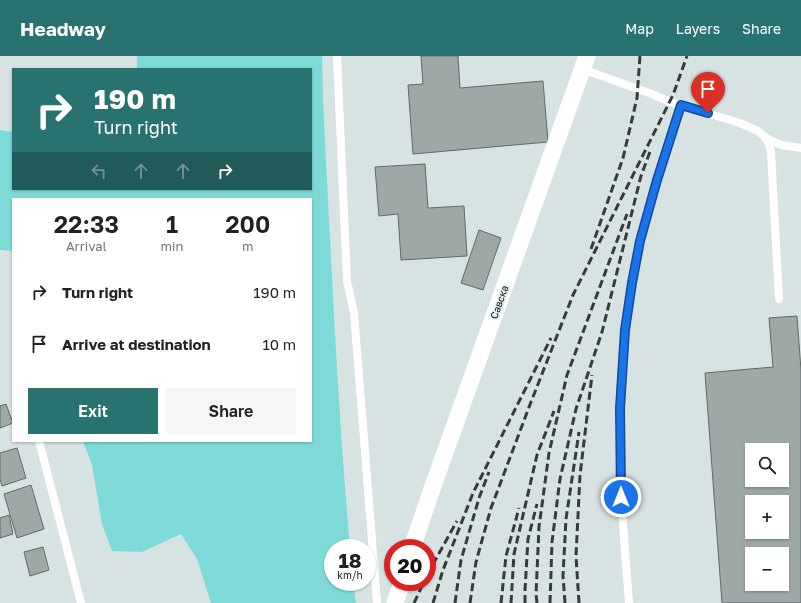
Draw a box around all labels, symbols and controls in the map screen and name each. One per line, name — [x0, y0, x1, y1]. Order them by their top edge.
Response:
text: Headway — [20, 17, 106, 40]
text: Map — [625, 20, 654, 37]
text: Layers — [676, 20, 720, 37]
text: Share — [742, 20, 781, 37]
pin — [691, 72, 725, 113]
icon: arrive — [697, 78, 719, 100]
text: 190 m — [94, 82, 176, 115]
icon: right — [28, 84, 80, 136]
text: Turn right — [94, 116, 178, 138]
icon: left — [88, 160, 110, 182]
icon: ahead — [130, 160, 152, 182]
icon: ahead — [172, 160, 194, 182]
icon: right — [214, 160, 236, 182]
text: 22:33 — [54, 209, 119, 238]
text: 1 — [166, 209, 178, 238]
text: 200 — [225, 209, 270, 238]
text: Arrival — [66, 238, 107, 254]
text: min — [161, 238, 184, 254]
text: m — [242, 238, 254, 254]
icon: right — [28, 281, 50, 303]
text: Turn right — [62, 283, 133, 301]
text: 190 m — [253, 283, 296, 301]
street label: Савска — [487, 284, 511, 320]
icon: arrive — [28, 333, 50, 355]
text: Arrive at destination — [62, 335, 211, 353]
text: 10 m — [262, 335, 296, 353]
button: Exit — [28, 388, 158, 434]
button: Share — [166, 388, 296, 434]
map controls — [745, 443, 789, 591]
button: search — [745, 443, 789, 487]
position arrow — [600, 476, 642, 518]
button: + — [745, 495, 789, 539]
speed limit sign: 20 — [384, 539, 436, 591]
button: − — [745, 547, 789, 591]
text: 18 — [338, 548, 362, 572]
text: km/h — [337, 569, 363, 581]

